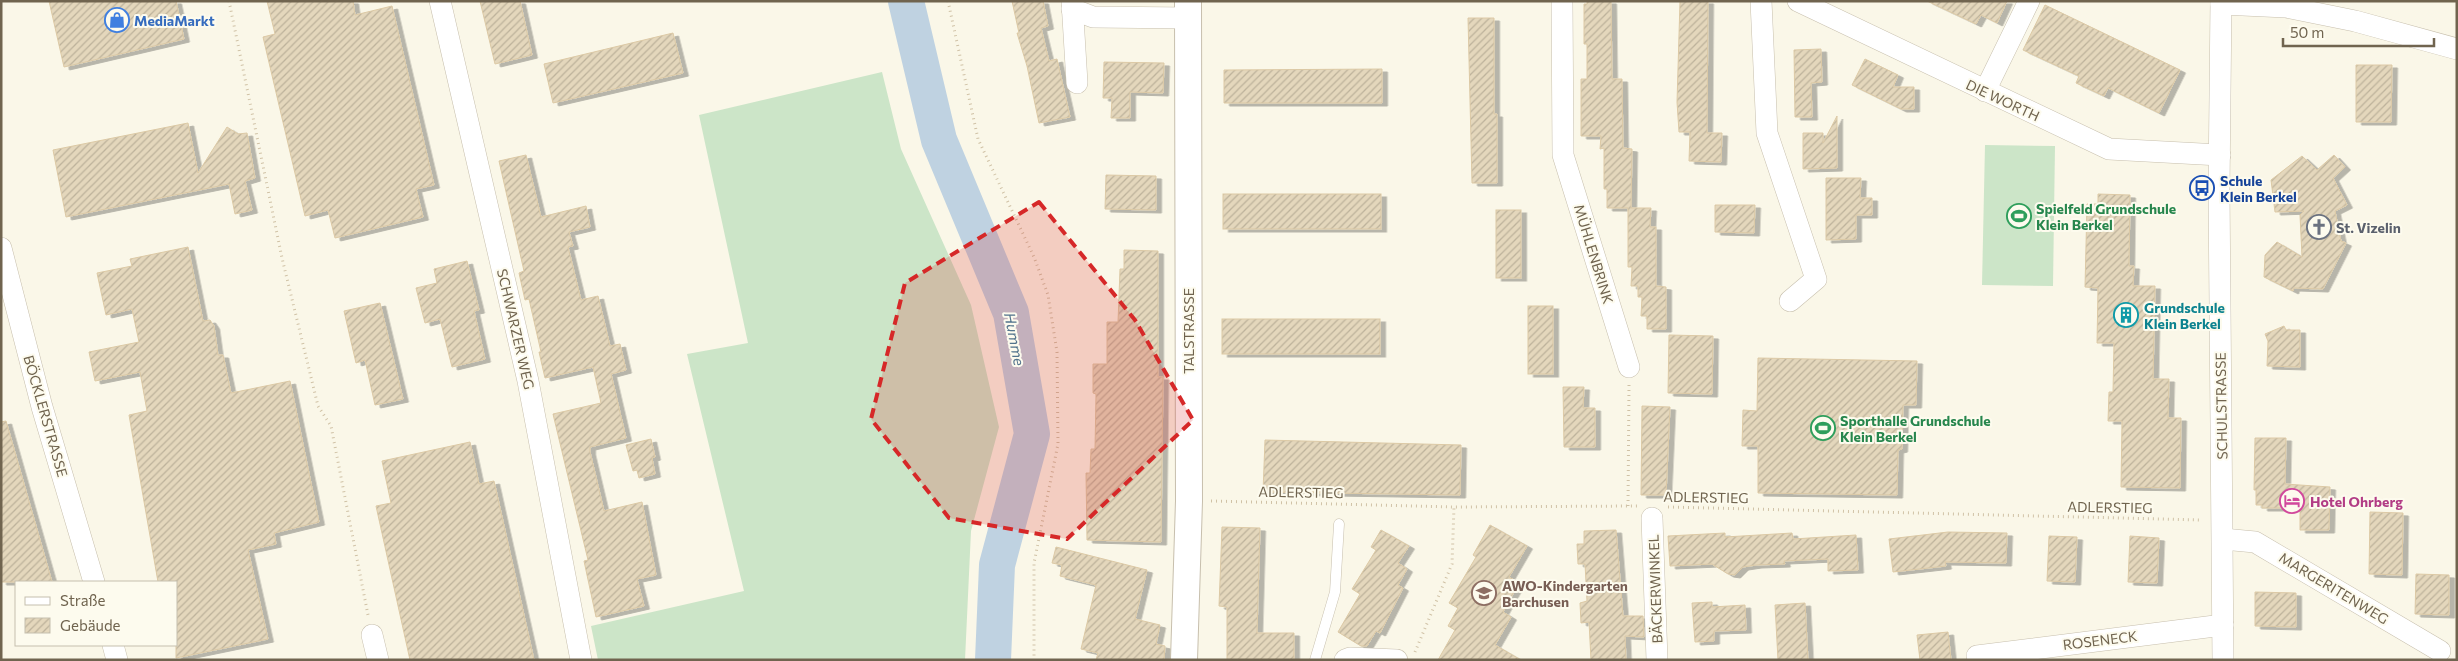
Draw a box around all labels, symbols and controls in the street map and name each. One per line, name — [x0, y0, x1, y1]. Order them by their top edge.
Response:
shop icon: MediaMarkt — [104, 7, 130, 33]
place label: MediaMarkt — [134, 12, 215, 29]
scale bar — [2283, 15, 2434, 47]
text: 50 m — [2290, 23, 2324, 41]
street label: DIE WORTH — [1964, 76, 2042, 124]
place label: Schule Klein Berkel — [2220, 172, 2297, 205]
bus stop icon: Schule Klein Berkel — [2189, 175, 2215, 201]
place label: Spielfeld Grundschule Klein Berkel — [2036, 200, 2176, 233]
street label: MÜHLENBRINK — [1571, 202, 1617, 306]
sports icon: Spielfeld Grundschule Klein Berkel — [2006, 203, 2032, 229]
church icon: St. Vizelin — [2306, 214, 2332, 240]
place label: St. Vizelin — [2336, 219, 2401, 236]
street label: SCHWARZER WEG — [494, 267, 538, 391]
street label: TALSTRASSE — [1180, 288, 1197, 374]
place label: Grundschule Klein Berkel — [2144, 299, 2225, 332]
building icon: Grundschule Klein Berkel — [2113, 302, 2139, 328]
water label: Humme — [1001, 311, 1029, 367]
street label: SCHULSTRASSE — [2212, 352, 2230, 460]
street label: BÖCKLERSTRASSE — [20, 353, 72, 479]
place label: Sporthalle Grundschule Klein Berkel — [1840, 412, 1991, 445]
sports icon: Sporthalle Grundschule Klein Berkel — [1810, 415, 1836, 441]
street label: ADLERSTIEG — [1258, 483, 1344, 501]
street label: ADLERSTIEG — [1663, 488, 1749, 506]
hotel icon: Hotel Ohrberg — [2279, 488, 2305, 514]
place label: Hotel Ohrberg — [2310, 493, 2403, 510]
street label: ADLERSTIEG — [2067, 498, 2153, 516]
street label: BÄCKERWINKEL — [1645, 534, 1665, 644]
street label: MARGERITENWEG — [2276, 549, 2392, 627]
place label: AWO-Kindergarten Barchusen — [1502, 577, 1628, 610]
school or university icon: AWO-Kindergarten Barchusen — [1471, 580, 1497, 606]
legend — [15, 581, 178, 646]
text: Straße — [60, 591, 106, 609]
text: Gebäude — [60, 616, 121, 634]
street label: ROSENECK — [2062, 627, 2138, 653]

